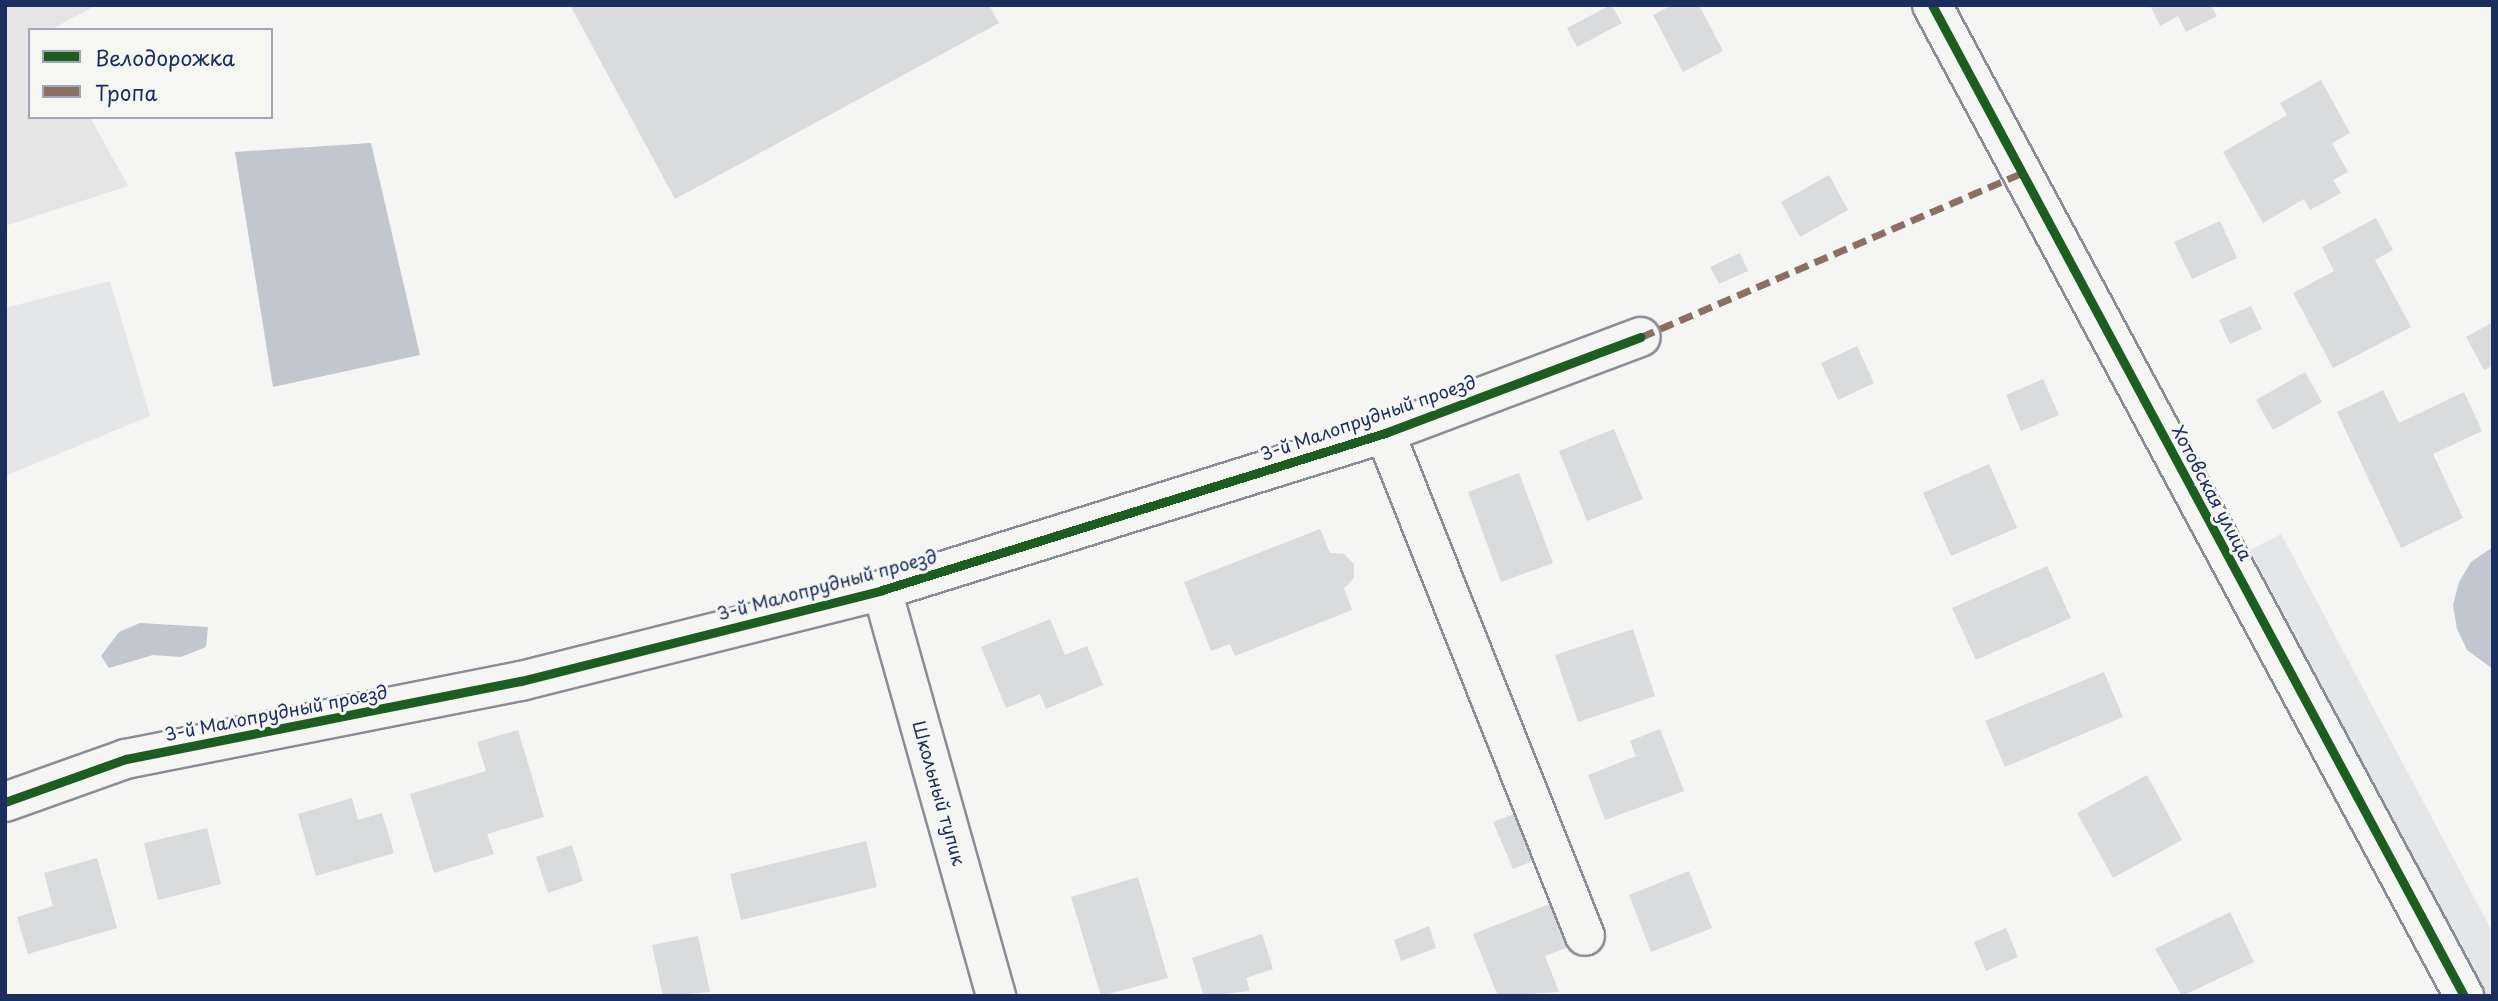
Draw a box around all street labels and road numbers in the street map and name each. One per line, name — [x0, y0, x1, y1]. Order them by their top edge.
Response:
street label: 3-й Малопрудный проезд — [1256, 370, 1480, 466]
street label: Хотовская улица — [2167, 421, 2257, 565]
street label: 3-й Малопрудный проезд — [714, 545, 940, 625]
street label: 3-й Малопрудный проезд — [161, 681, 391, 745]
street label: Школьный тупик — [908, 718, 970, 868]

